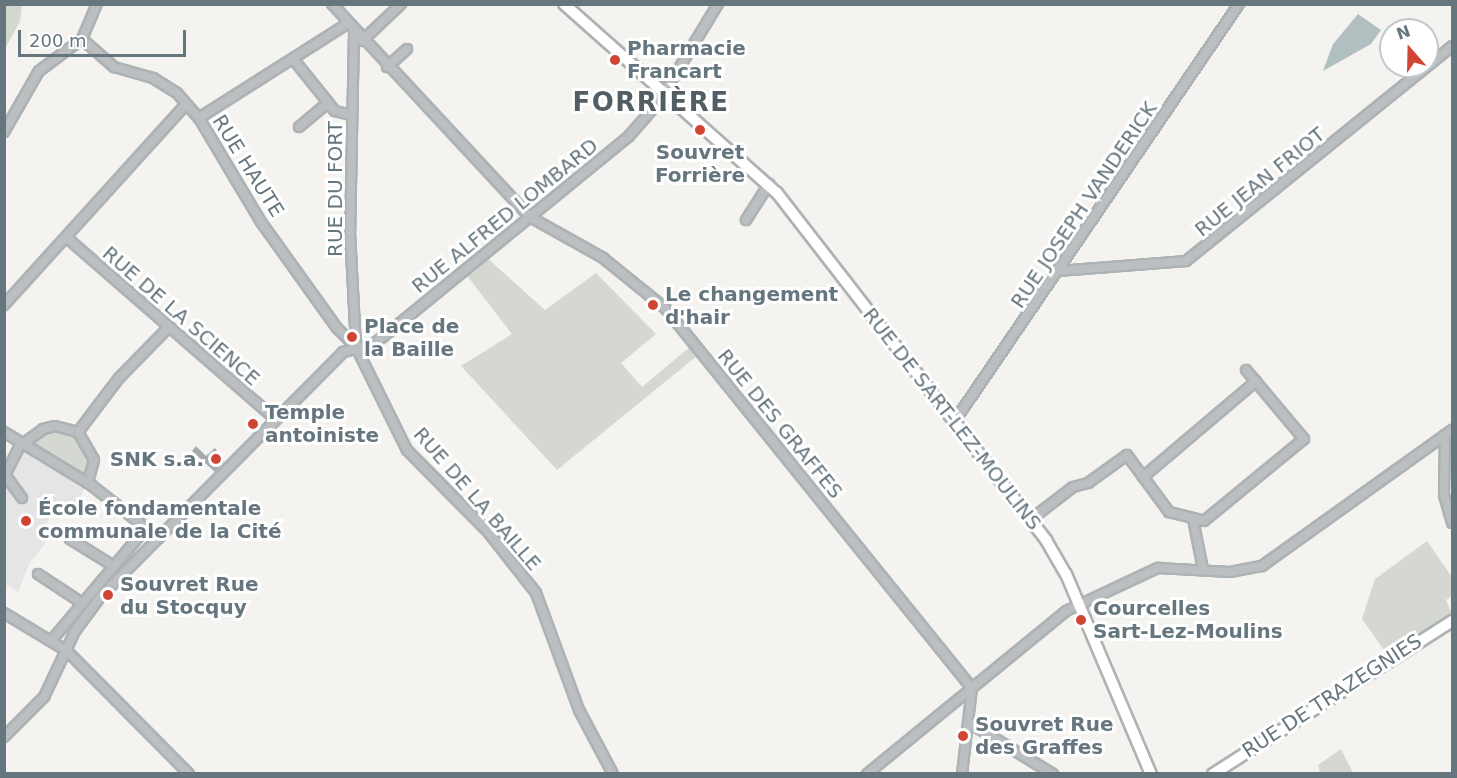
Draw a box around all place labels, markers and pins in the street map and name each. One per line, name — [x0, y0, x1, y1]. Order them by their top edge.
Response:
place label: Pharmacie Francart — [627, 36, 746, 83]
marker: Pharmacie Francart — [608, 53, 622, 67]
marker: Souvret Forrière — [693, 123, 707, 137]
place label: Souvret Forrière — [655, 140, 745, 187]
place label: Le changement d'hair — [665, 282, 838, 329]
marker: Le changement d'hair — [646, 298, 660, 312]
place label: Place de la Baille — [364, 314, 459, 361]
marker: Place de la Baille — [345, 330, 359, 344]
place label: Temple antoiniste — [265, 400, 379, 447]
marker: Temple antoiniste — [246, 417, 260, 431]
place label: SNK s.a. — [110, 447, 204, 471]
marker: SNK s.a. — [209, 452, 223, 466]
place label: École fondamentale communale de la Cité — [38, 497, 281, 544]
marker: École fondamentale communale de la Cité — [19, 514, 33, 528]
place label: Souvret Rue du Stocquy — [120, 572, 259, 619]
marker: Souvret Rue du Stocquy — [101, 588, 115, 602]
place label: Courcelles Sart-Lez-Moulins — [1093, 596, 1283, 643]
marker: Courcelles Sart-Lez-Moulins — [1074, 613, 1088, 627]
place label: Souvret Rue des Graffes — [975, 712, 1114, 759]
marker: Souvret Rue des Graffes — [956, 729, 970, 743]

